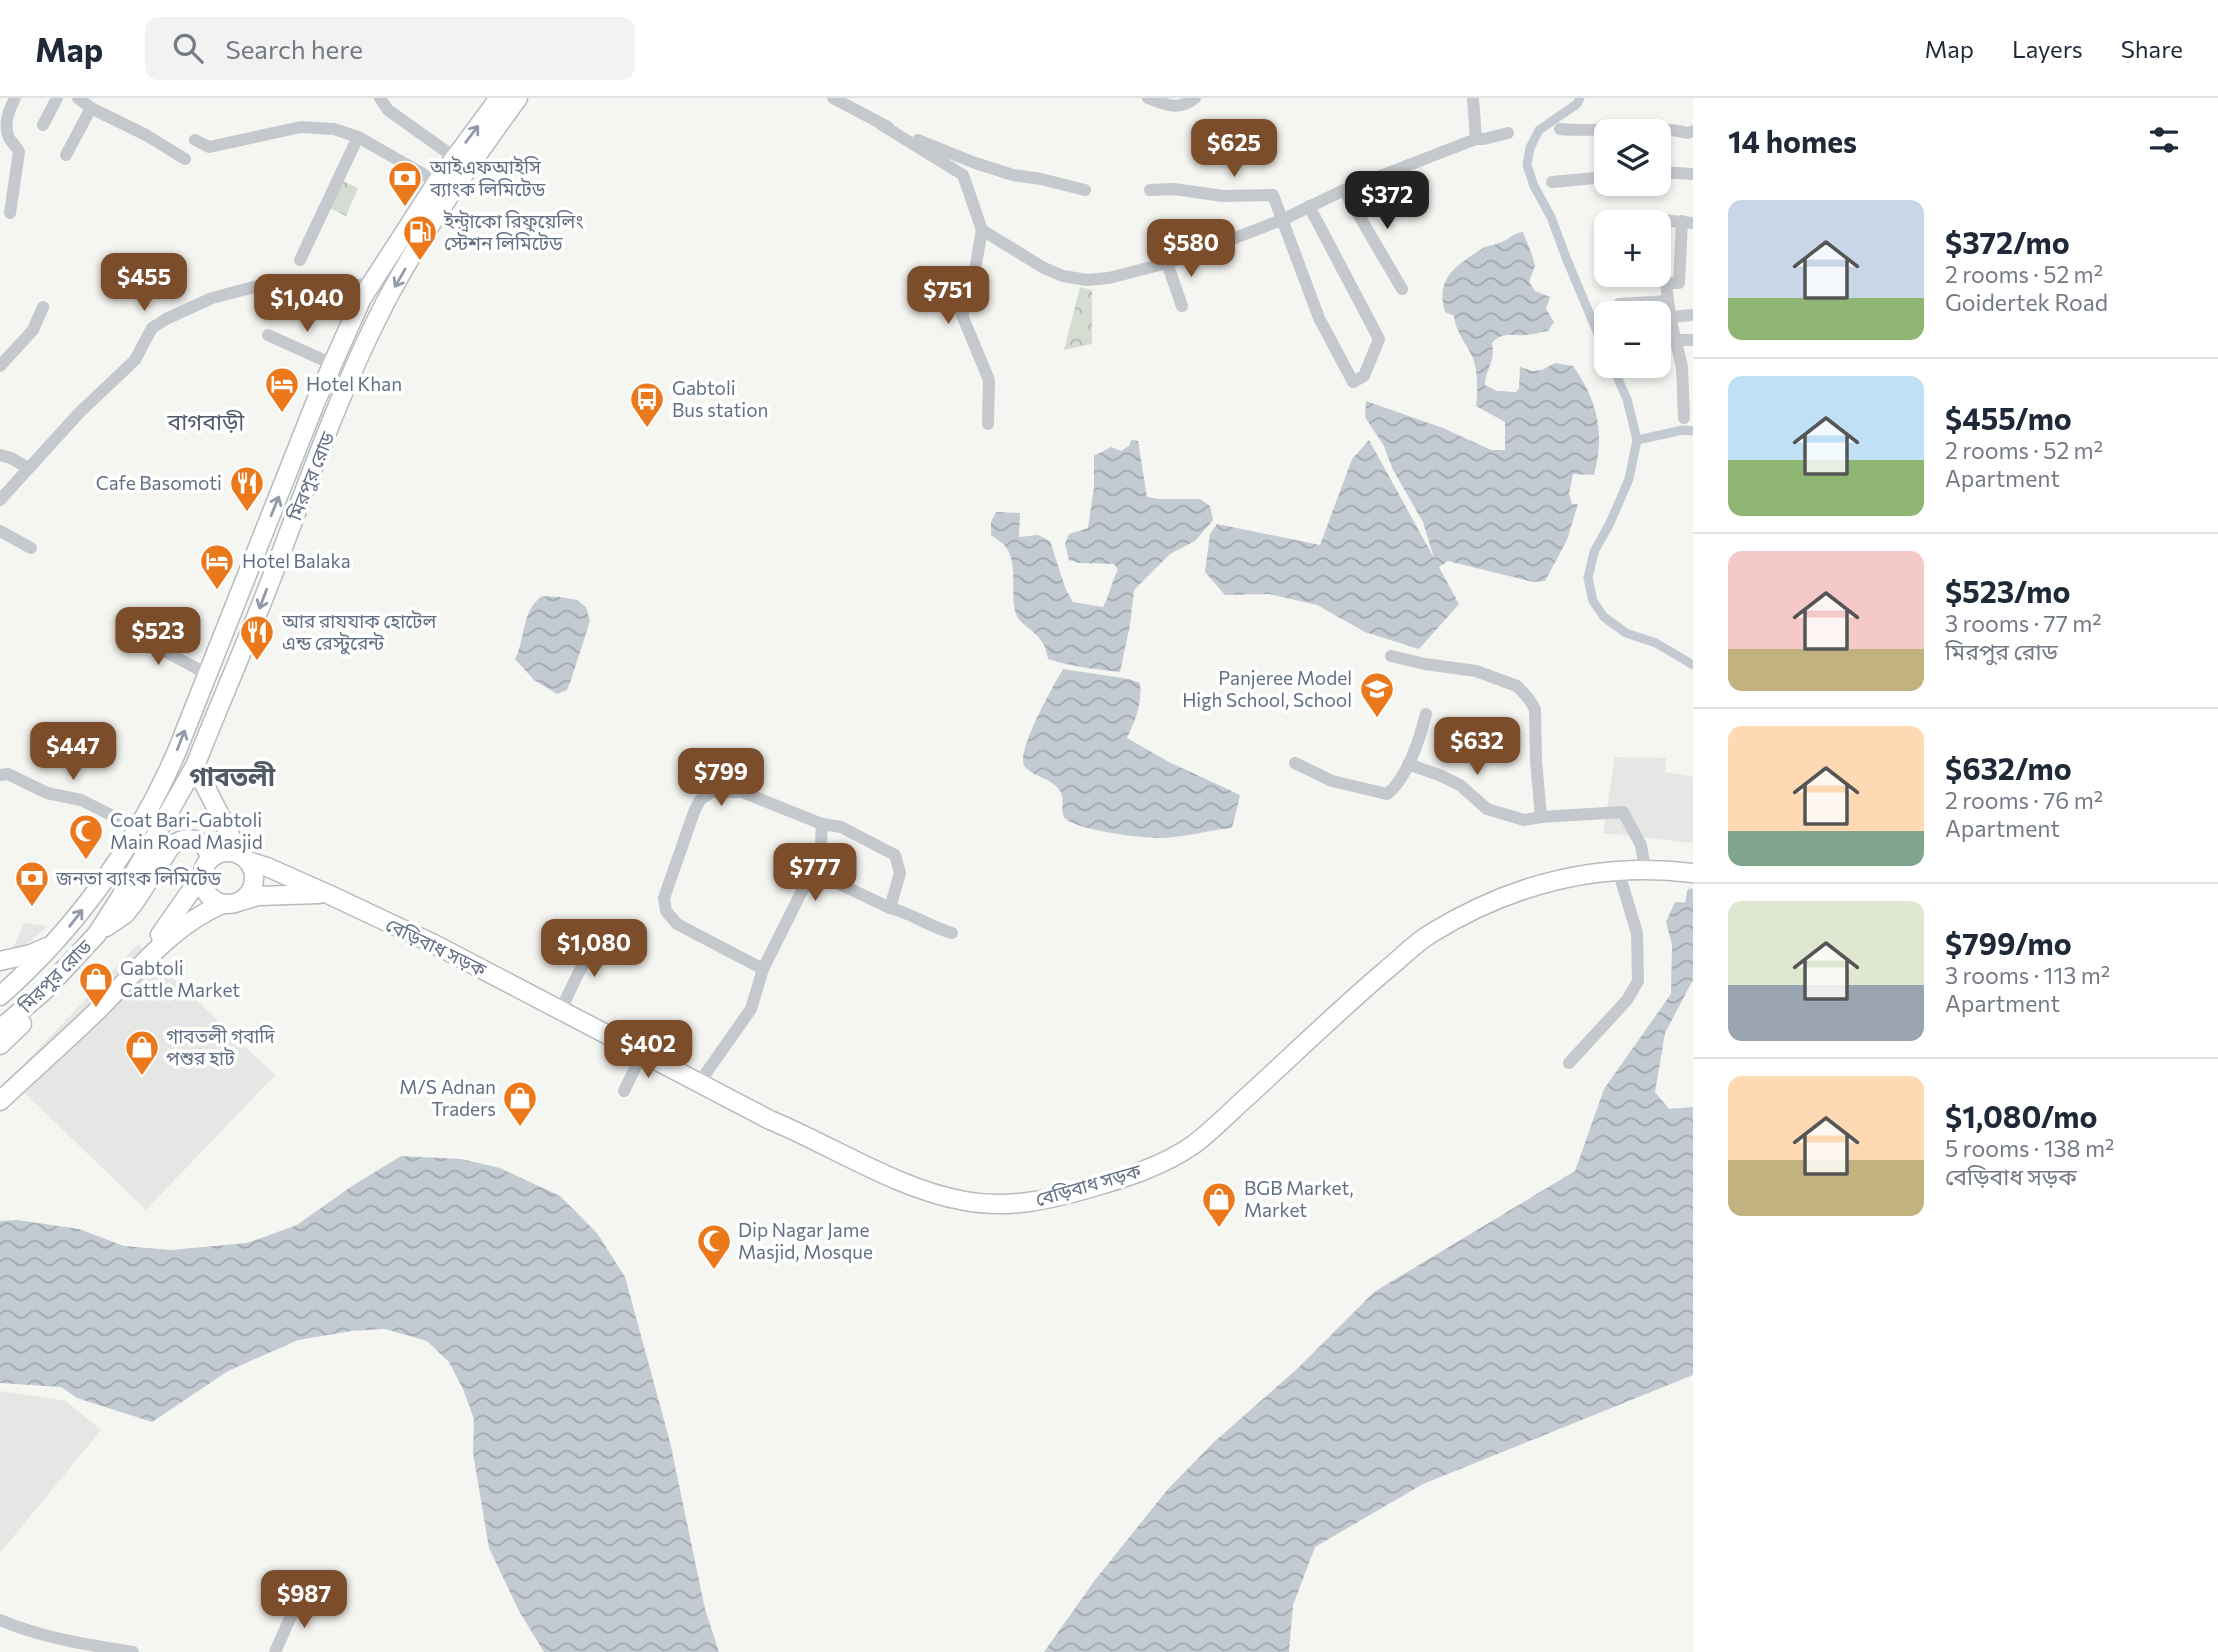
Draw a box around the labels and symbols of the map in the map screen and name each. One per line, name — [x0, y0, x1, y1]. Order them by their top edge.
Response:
pin: $625 — [1193, 120, 1275, 179]
one-way arrow — [465, 125, 480, 143]
place label: আইএফআইসি ব্যাংক লিমিটেড — [429, 155, 546, 200]
bank icon: আইএফআইসি ব্যাংক লিমিটেড — [386, 159, 424, 208]
pin: $372 — [1346, 172, 1428, 231]
place label: ইন্ট্রাকো রিফুয়েলিং স্টেশন লিমিটেড — [443, 209, 584, 254]
fuel station icon: ইন্ট্রাকো রিফুয়েলিং স্টেশন লিমিটেড — [401, 213, 439, 262]
pin: $580 — [1150, 220, 1232, 279]
pin: $455 — [103, 254, 185, 313]
pin: $751 — [907, 266, 989, 326]
one-way arrow — [393, 267, 407, 287]
pin: $1,040 — [250, 274, 364, 334]
hotel icon: Hotel Khan — [263, 365, 301, 414]
place label: Hotel Khan — [306, 372, 402, 395]
place label: Gabtoli Bus station — [672, 376, 768, 421]
bus stop icon: Gabtoli Bus station — [628, 380, 666, 429]
district label: বাগবাড়ী — [166, 407, 245, 435]
street label: মিরপুর রোড — [282, 428, 340, 525]
restaurant icon: Cafe Basomoti — [228, 464, 266, 513]
place label: Cafe Basomoti — [96, 471, 222, 494]
one-way arrow — [270, 496, 283, 517]
hotel icon: Hotel Balaka — [198, 542, 236, 591]
place label: Hotel Balaka — [242, 549, 351, 572]
one-way arrow — [256, 588, 269, 610]
pin: $523 — [117, 608, 199, 667]
place label: আর রাযযাক হোটেল এন্ড রেস্টুরেন্ট — [281, 609, 437, 655]
restaurant icon: আর রাযযাক হোটেল এন্ড রেস্টুরেন্ট — [238, 613, 276, 662]
place label: Panjeree Model High School, School — [1182, 666, 1352, 711]
school or university icon: Panjeree Model High School, School — [1358, 670, 1396, 719]
pin: $632 — [1436, 718, 1518, 777]
pin: $447 — [32, 722, 114, 782]
one-way arrow — [176, 729, 189, 751]
pin: $799 — [680, 748, 762, 808]
district label: গাবতলী — [189, 760, 276, 791]
place label: Coat Bari-Gabtoli Main Road Masjid — [110, 808, 263, 853]
mosque icon: Coat Bari-Gabtoli Main Road Masjid — [67, 812, 105, 861]
pin: $777 — [774, 844, 856, 903]
bank icon: জনতা ব্যাংক লিমিটেড — [13, 859, 51, 908]
place label: জনতা ব্যাংক লিমিটেড — [55, 866, 222, 889]
one-way arrow — [68, 909, 83, 927]
street label: বেড়িবাধ সড়ক — [382, 912, 491, 981]
pin: $1,080 — [537, 920, 651, 979]
street label: মিরপুর রোড — [13, 934, 97, 1018]
place label: Gabtoli Cattle Market — [120, 956, 240, 1001]
shop icon: Gabtoli Cattle Market — [77, 960, 115, 1009]
pin: $402 — [607, 1020, 689, 1080]
place label: গাবতলী গবাদি পশুর হাট — [166, 1024, 275, 1069]
shop icon: গাবতলী গবাদি পশুর হাট — [123, 1028, 161, 1077]
place label: M/S Adnan Traders — [399, 1075, 496, 1120]
shop icon: M/S Adnan Traders — [501, 1079, 539, 1128]
street label: বেড়িবাধ সড়ক — [1032, 1158, 1144, 1211]
place label: BGB Market, Market — [1244, 1176, 1354, 1221]
shop icon: BGB Market, Market — [1200, 1180, 1238, 1229]
place label: Dip Nagar Jame Masjid, Mosque — [738, 1218, 873, 1263]
mosque icon: Dip Nagar Jame Masjid, Mosque — [695, 1222, 733, 1271]
pin: $987 — [263, 1570, 345, 1630]

